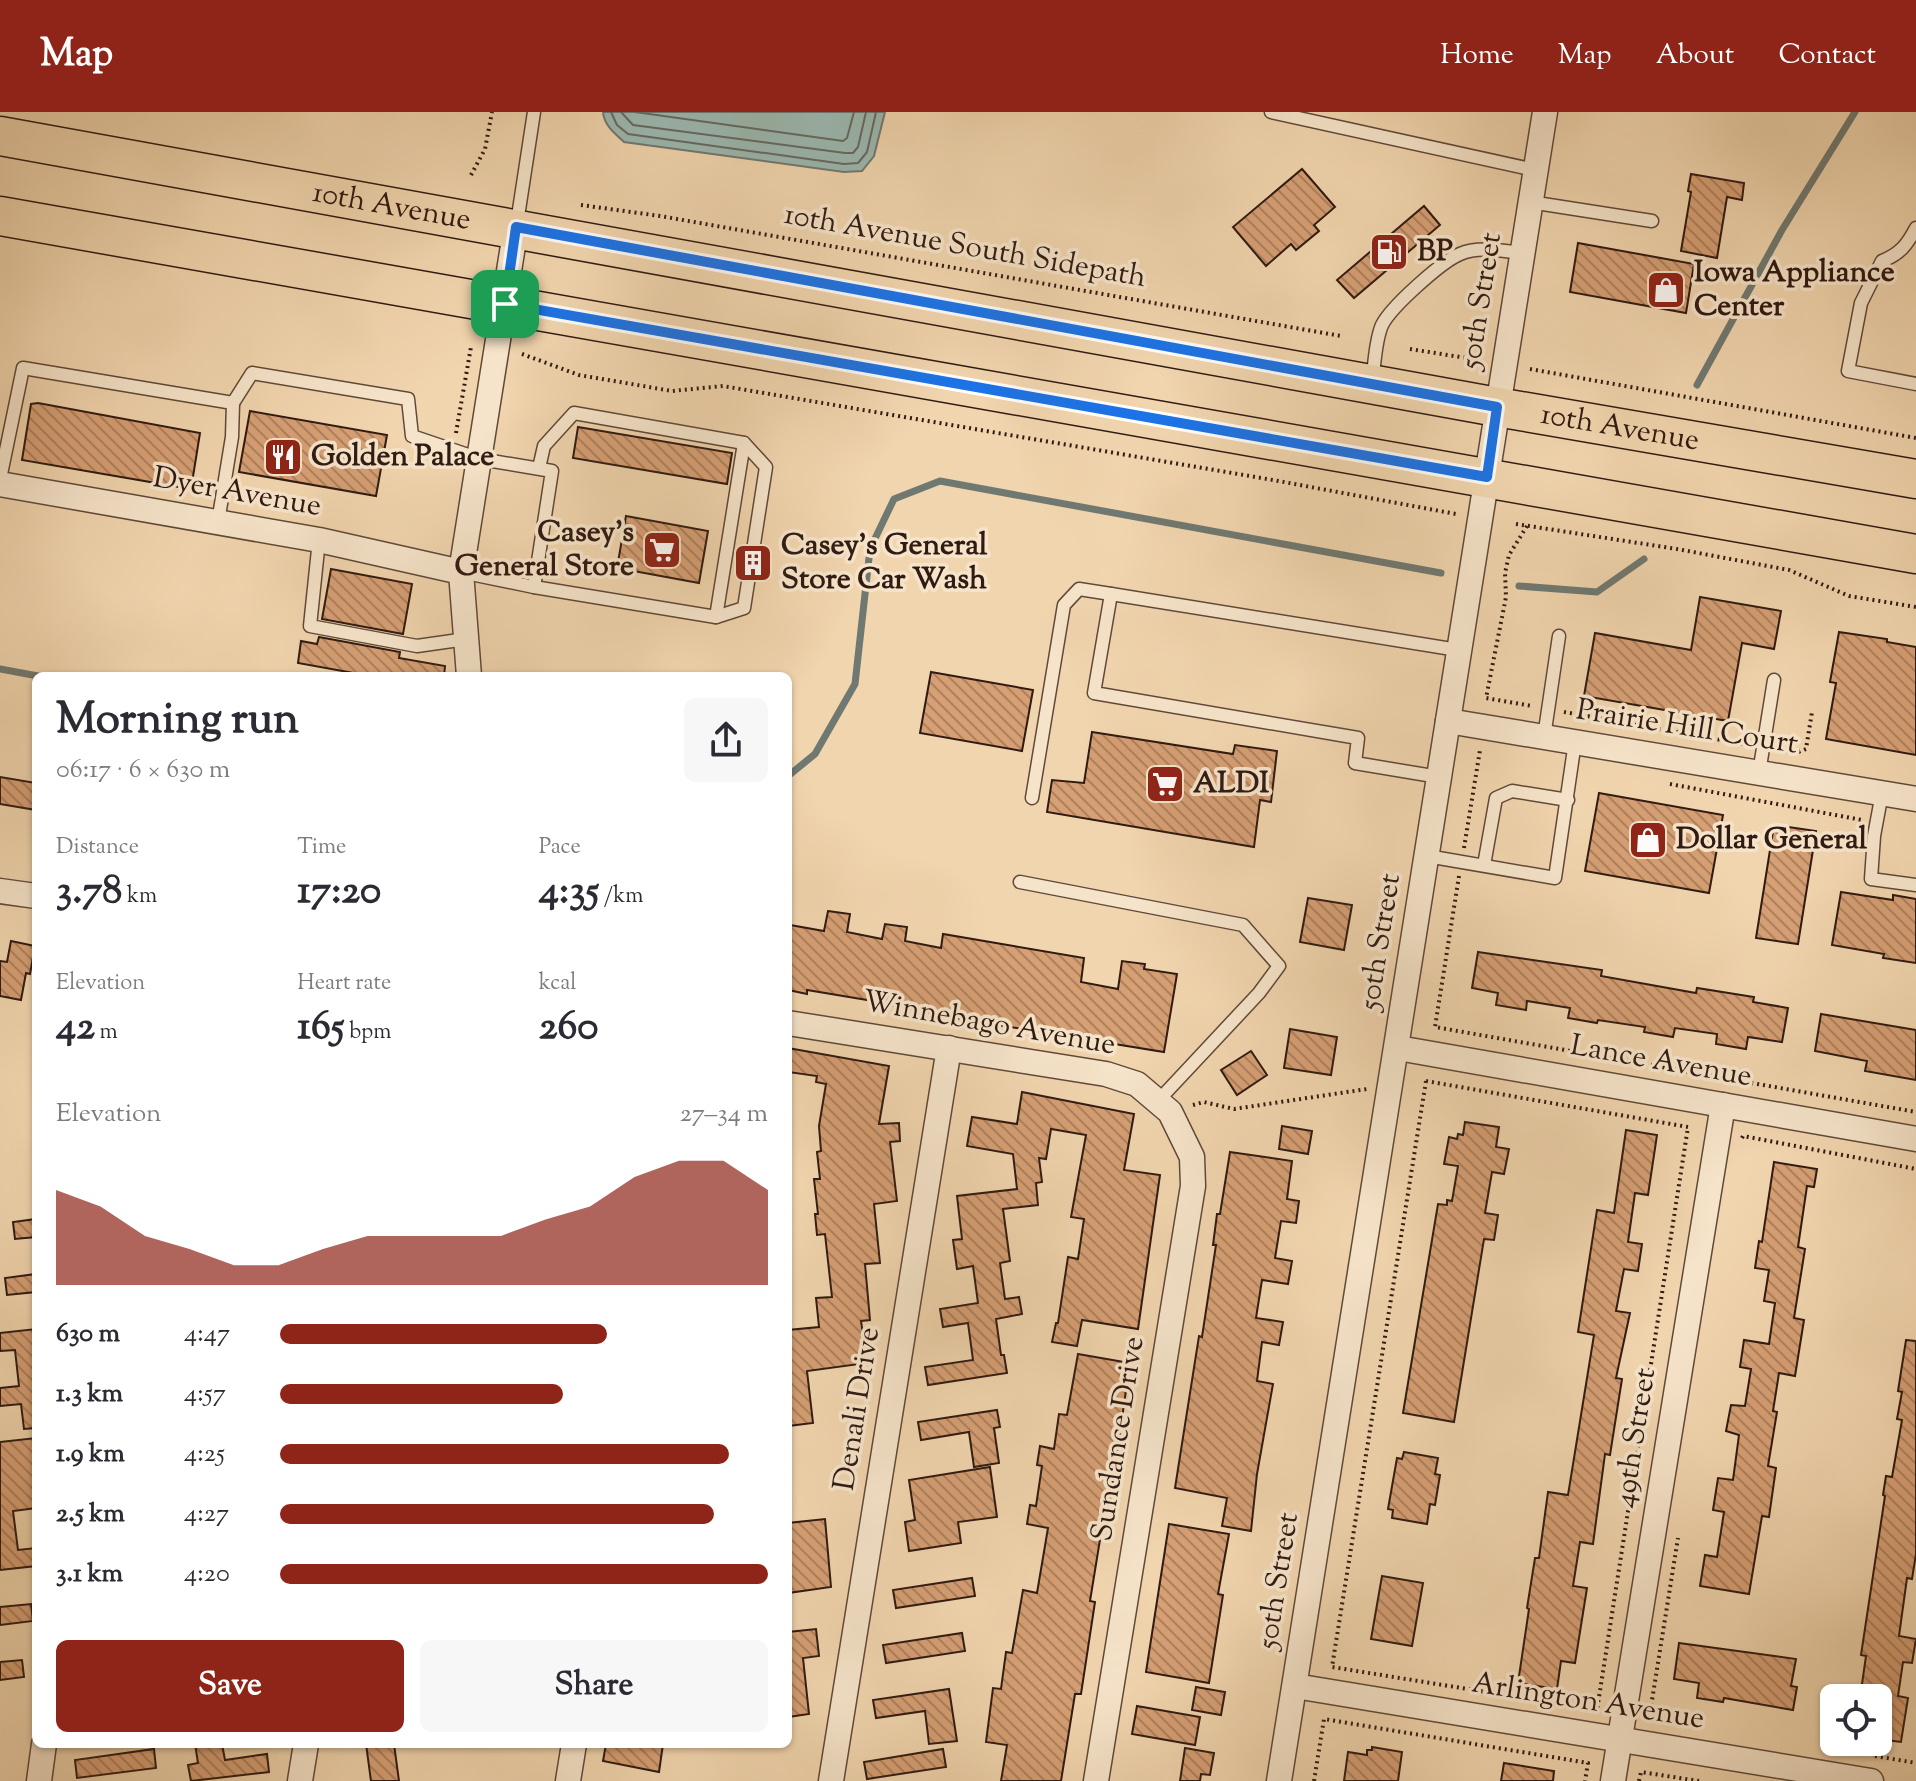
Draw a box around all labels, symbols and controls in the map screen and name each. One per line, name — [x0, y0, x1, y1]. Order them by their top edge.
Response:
text: Map — [40, 29, 113, 83]
text: Home — [1440, 36, 1514, 76]
text: Map — [1558, 36, 1612, 76]
text: About — [1656, 36, 1734, 76]
text: Contact — [1778, 36, 1876, 76]
street label: 10th Avenue — [309, 171, 474, 242]
street label: 10th Avenue South Sidepath — [781, 194, 1150, 300]
street label: 50th Street — [1450, 230, 1514, 374]
fuel station icon: BP — [1368, 231, 1410, 273]
place label: BP — [1417, 231, 1453, 274]
place label: Iowa Appliance Center — [1694, 252, 1895, 329]
shop icon: Iowa Appliance Center — [1645, 269, 1687, 311]
pin — [471, 270, 539, 338]
icon: arrive — [483, 282, 527, 326]
street label: 10th Avenue — [1537, 393, 1702, 463]
restaurant icon: Golden Palace — [262, 436, 304, 478]
place label: Golden Palace — [311, 436, 494, 479]
street label: Dyer Avenue — [150, 457, 324, 529]
place label: Casey's General Store — [454, 512, 634, 589]
place label: Casey's General Store Car Wash — [781, 525, 988, 602]
supermarket icon: Casey's General Store — [641, 529, 683, 571]
building icon: Casey's General Store Car Wash — [732, 542, 774, 584]
street label: Prairie Hill Court — [1573, 689, 1801, 767]
text: Morning run — [56, 690, 299, 753]
button: share — [684, 698, 768, 782]
text: 06:17 · 6 × 630 m — [56, 752, 230, 789]
supermarket icon: ALDI — [1144, 763, 1186, 805]
place label: ALDI — [1193, 763, 1269, 806]
shop icon: Dollar General — [1627, 819, 1669, 861]
place label: Dollar General — [1676, 819, 1868, 862]
text: Distance — [56, 832, 139, 864]
text: Time — [297, 832, 346, 864]
text: Pace — [539, 832, 581, 864]
text: 3.78 — [56, 864, 122, 921]
text: 17:20 — [297, 864, 381, 921]
text: 4:35 — [539, 864, 599, 921]
street label: 50th Street — [1349, 871, 1413, 1015]
text: km — [122, 881, 157, 913]
text: /km — [599, 881, 644, 913]
text: Elevation — [56, 968, 145, 1000]
text: Heart rate — [297, 968, 391, 1000]
text: kcal — [539, 968, 576, 1000]
street label: Winnebago Avenue — [859, 981, 1119, 1067]
text: 42 — [56, 1000, 95, 1057]
text: 165 — [297, 1000, 345, 1057]
text: 260 — [539, 1000, 598, 1057]
text: m — [95, 1017, 118, 1049]
text: bpm — [345, 1017, 391, 1049]
street label: Lance Avenue — [1567, 1025, 1755, 1099]
text: Elevation — [56, 1096, 161, 1133]
text: 27–34 m — [680, 1096, 768, 1133]
text: 630 m — [56, 1316, 120, 1353]
text: 4:47 — [184, 1316, 230, 1353]
street label: Denali Drive — [824, 1324, 892, 1494]
street label: Sundance Drive — [1082, 1333, 1156, 1545]
street label: 49th Street — [1604, 1365, 1668, 1511]
text: 1.3 km — [56, 1376, 123, 1413]
text: 4:57 — [184, 1376, 226, 1413]
text: 1.9 km — [56, 1436, 125, 1473]
text: 4:25 — [184, 1436, 225, 1473]
text: 2.5 km — [56, 1496, 125, 1533]
text: 4:27 — [184, 1496, 229, 1533]
street label: 50th Street — [1247, 1510, 1311, 1654]
text: 3.1 km — [56, 1556, 123, 1593]
text: 4:20 — [184, 1556, 230, 1593]
button: Save — [56, 1640, 404, 1732]
button: Share — [420, 1640, 768, 1732]
street label: Arlington Avenue — [1469, 1662, 1707, 1742]
map controls — [1820, 1684, 1892, 1756]
button: locate — [1820, 1684, 1892, 1756]

